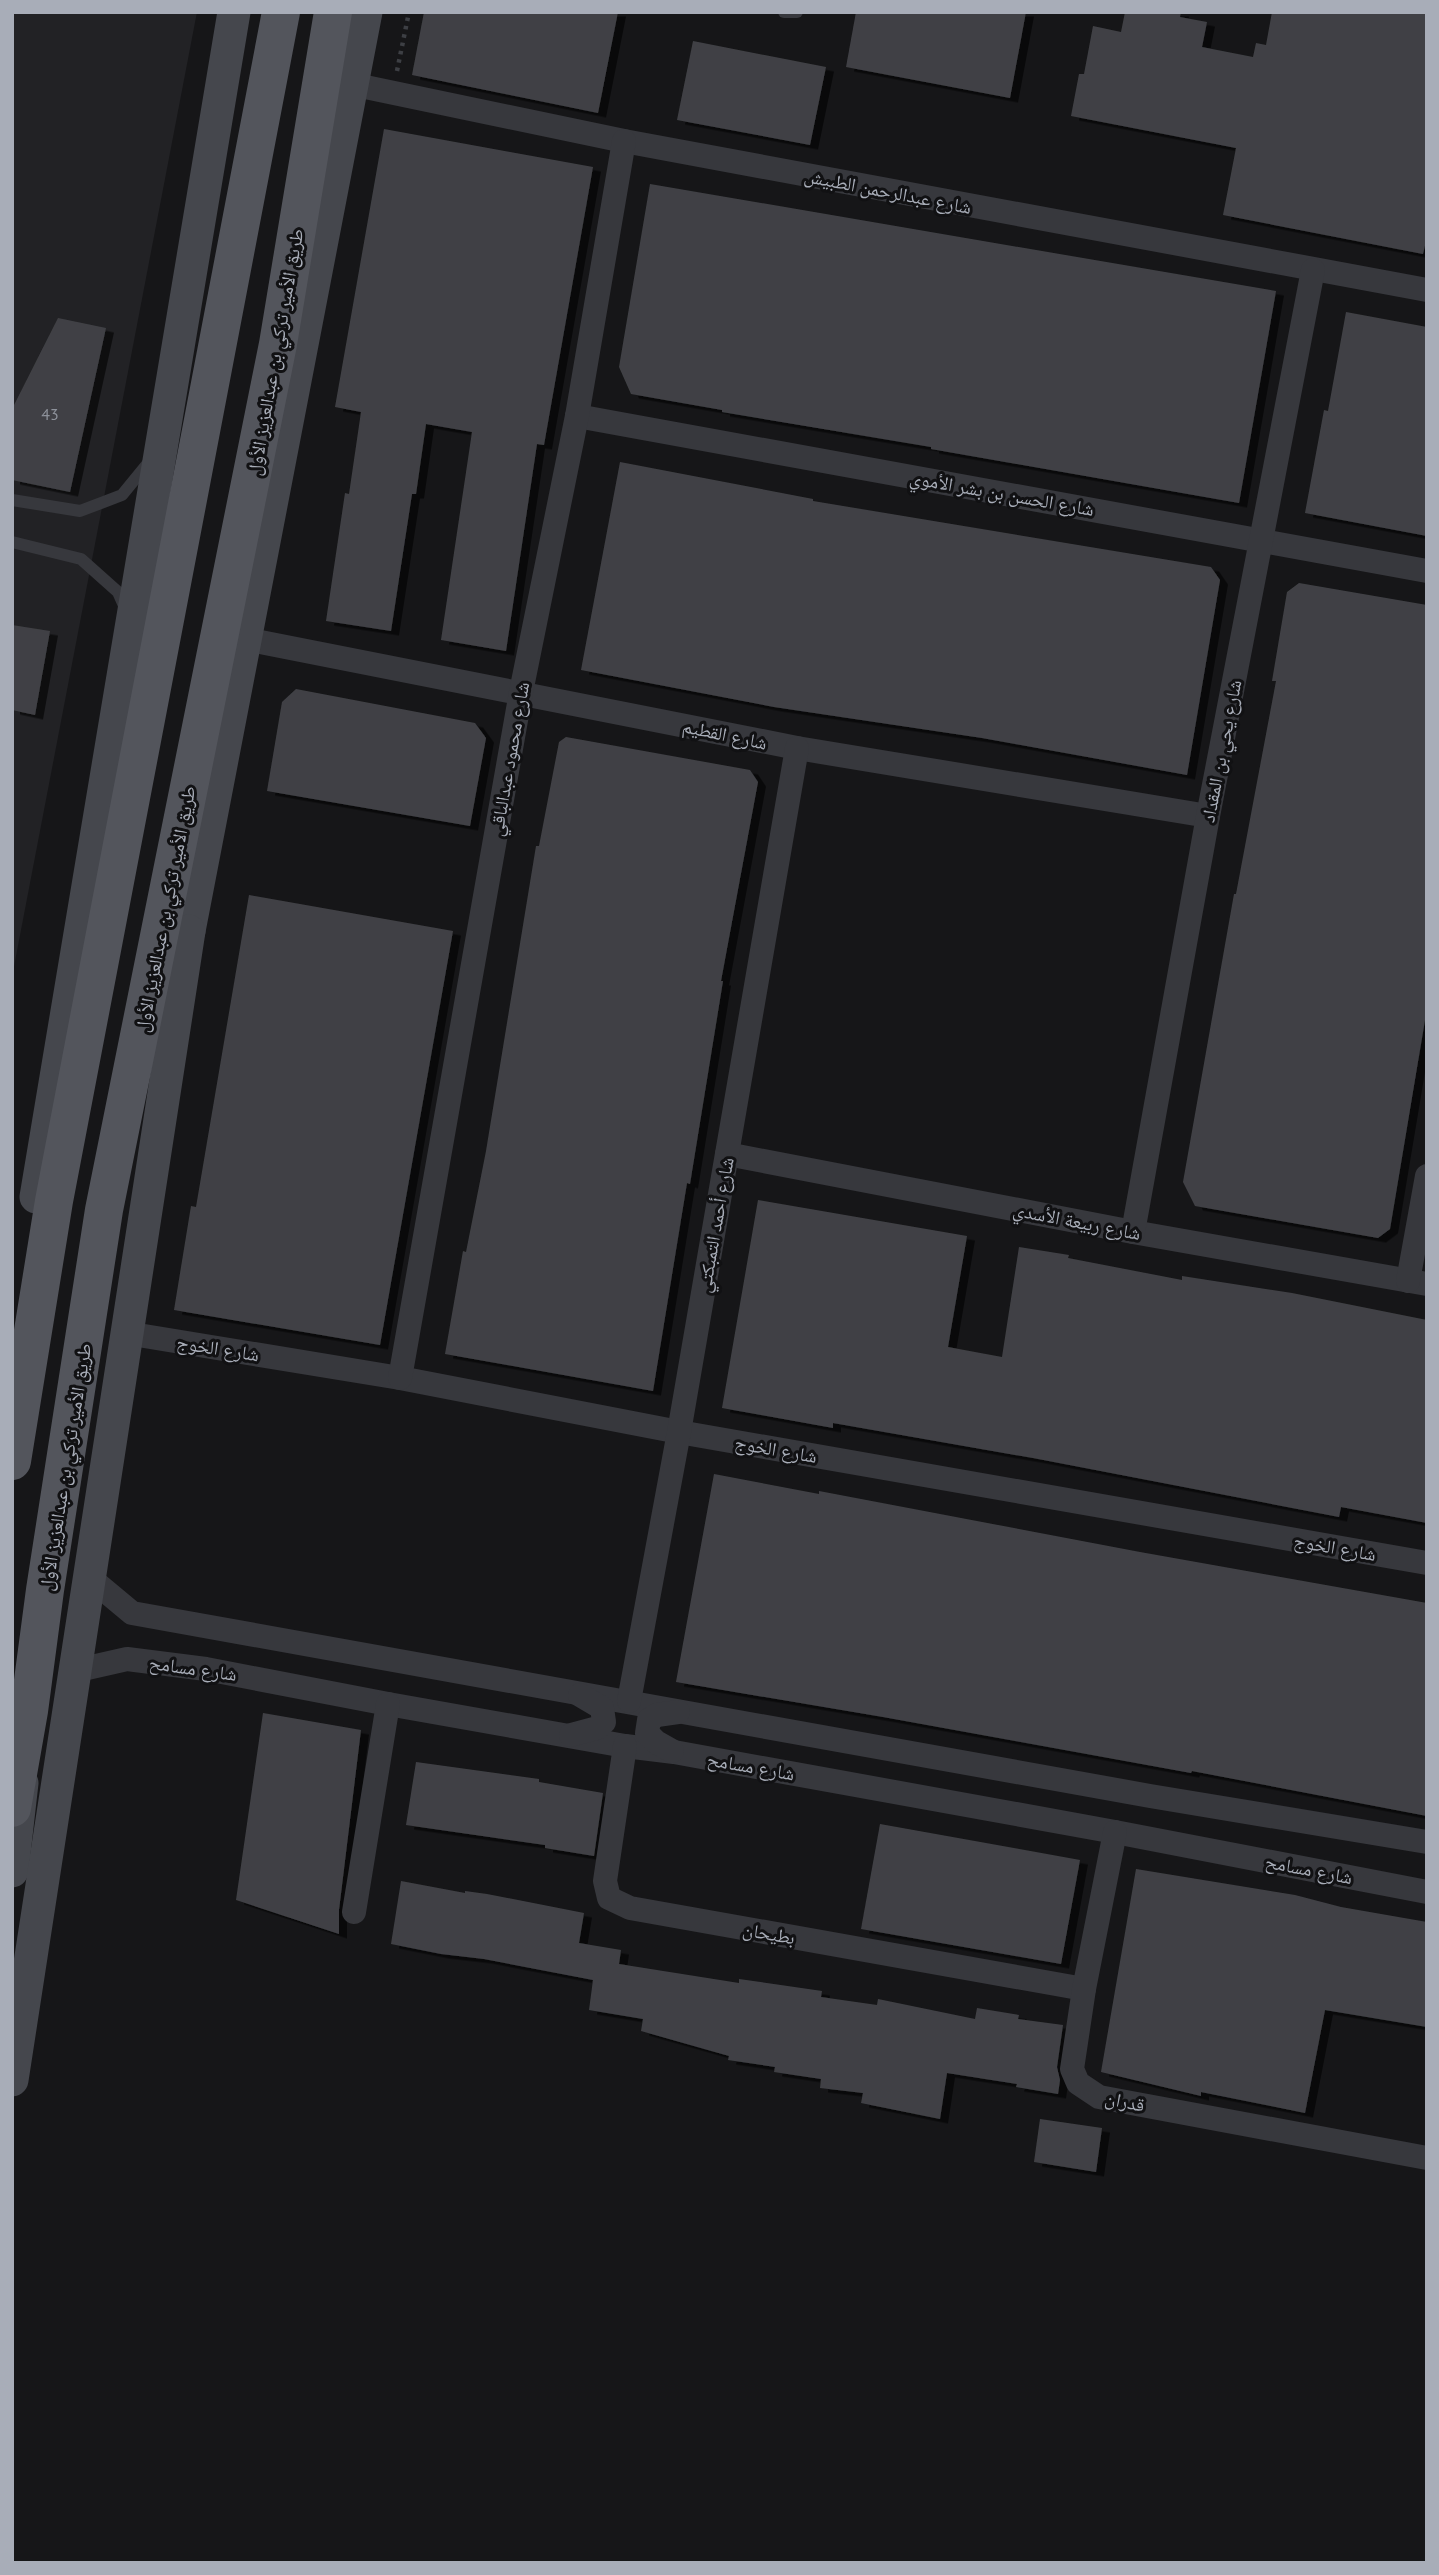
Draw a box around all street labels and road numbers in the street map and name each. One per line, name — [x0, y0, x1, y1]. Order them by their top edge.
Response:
street label: شارع عبدالرحمن الطبيش — [802, 163, 974, 219]
street label: طريق الأمير تركي بن عبدالعزيز الأول — [241, 227, 312, 478]
street label: شارع الحسن بن بشر الأموي — [907, 465, 1096, 525]
street label: شارع يحي بن المقداد — [1195, 678, 1250, 825]
street label: شارع محمود عبدالباقي — [484, 680, 538, 839]
street label: شارع القطيم — [680, 713, 770, 756]
street label: طريق الأمير تركي بن عبدالعزيز الأول — [129, 784, 204, 1035]
street label: شارع أحمد التمبكتي — [691, 1155, 742, 1295]
street label: شارع ربيعة الأسدي — [1010, 1197, 1143, 1249]
street label: شارع الخوج — [175, 1330, 261, 1366]
street label: طريق الأمير تركي بن عبدالعزيز الأول — [34, 1342, 100, 1593]
street label: شارع الخوج — [733, 1430, 819, 1468]
street label: شارع الخوج — [1292, 1528, 1378, 1566]
street label: شارع مسامح — [147, 1650, 239, 1687]
street label: شارع مسامح — [705, 1746, 797, 1786]
street label: شارع مسامح — [1263, 1849, 1355, 1890]
street label: بطيحان — [741, 1917, 797, 1949]
street label: قدران — [1103, 2085, 1147, 2117]

